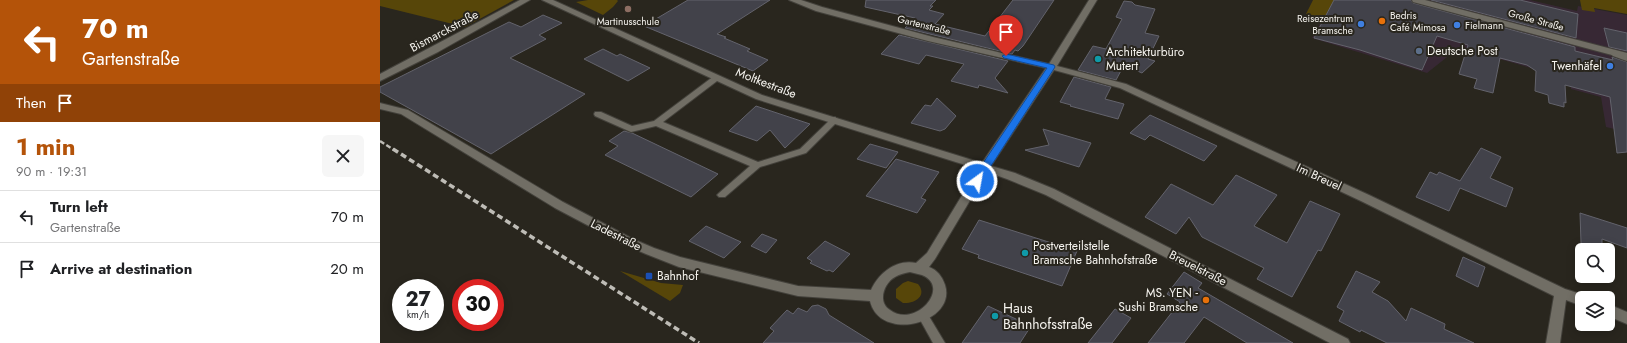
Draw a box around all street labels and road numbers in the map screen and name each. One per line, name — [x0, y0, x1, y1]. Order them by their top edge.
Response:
street label: Bismarckstraße — [407, 5, 481, 57]
street label: Große Straße — [1506, 5, 1566, 35]
street label: Gartenstraße — [896, 11, 952, 39]
street label: Moltkestraße — [733, 63, 799, 103]
street label: Im Breuel — [1293, 159, 1345, 195]
street label: Ladestraße — [588, 215, 644, 255]
street label: Breuelstraße — [1166, 246, 1230, 290]

